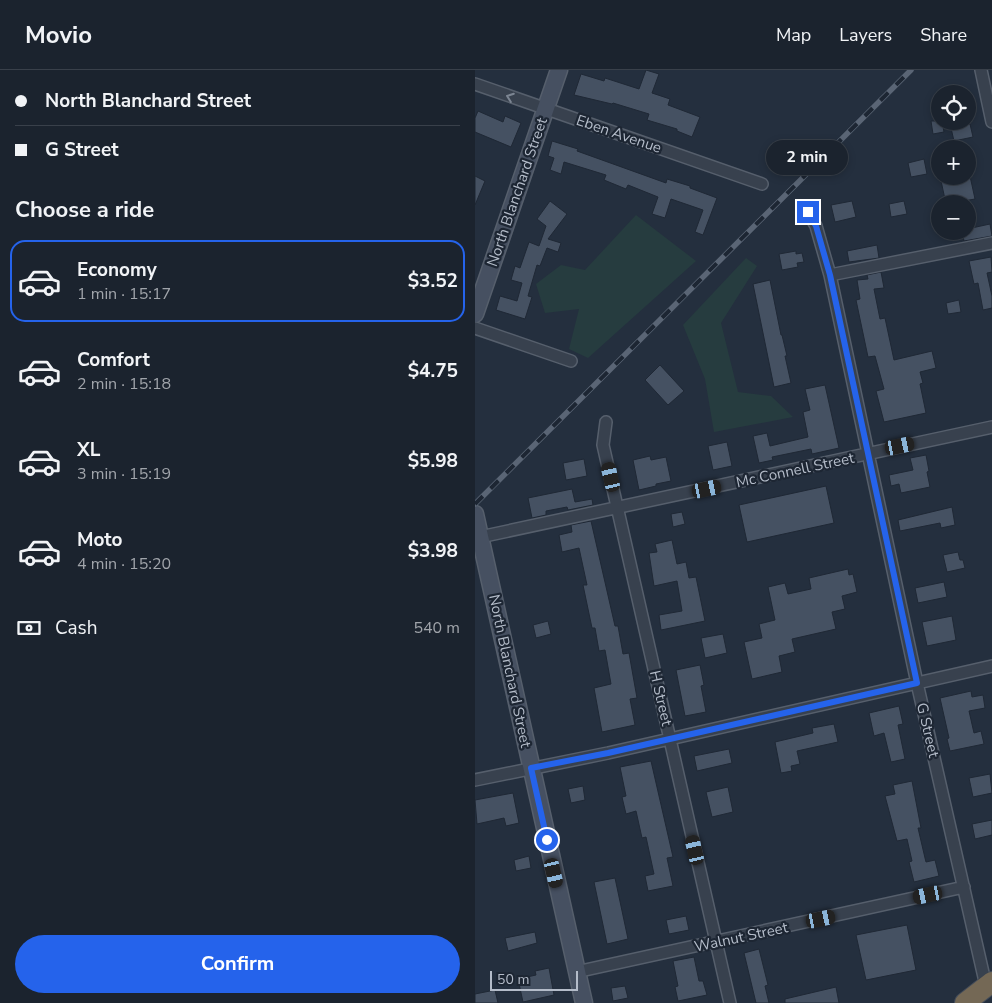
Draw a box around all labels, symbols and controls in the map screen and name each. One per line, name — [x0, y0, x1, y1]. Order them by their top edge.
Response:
text: Movio — [25, 19, 92, 51]
text: Map — [776, 23, 811, 47]
text: Layers — [839, 23, 892, 47]
text: Share — [920, 23, 967, 47]
map controls — [931, 85, 976, 240]
button: locate — [931, 85, 976, 130]
text: North Blanchard Street — [45, 88, 251, 114]
one-way arrow — [507, 93, 515, 103]
street label: Eben Avenue — [574, 110, 664, 158]
street label: North Blanchard Street — [482, 114, 552, 269]
text: G Street — [45, 137, 118, 163]
callout: 2 min — [767, 140, 849, 174]
button: + — [931, 140, 976, 185]
text: 2 min — [786, 146, 828, 168]
text: Choose a ride — [15, 195, 154, 225]
button: − — [931, 195, 976, 240]
route end — [797, 201, 819, 223]
text: Economy — [77, 257, 157, 283]
icon: car — [17, 259, 62, 304]
text: $3.52 — [408, 268, 458, 294]
text: 1 min · 15:17 — [77, 283, 171, 305]
text: Comfort — [77, 347, 150, 373]
icon: car — [17, 349, 62, 394]
text: $4.75 — [408, 358, 458, 384]
text: 2 min · 15:18 — [77, 373, 171, 395]
car — [883, 436, 916, 456]
text: XL — [77, 437, 100, 463]
icon: car — [17, 439, 62, 484]
text: $5.98 — [408, 448, 458, 474]
street label: Mc Connell Street — [734, 448, 857, 492]
car — [600, 461, 621, 493]
text: 3 min · 15:19 — [77, 463, 171, 485]
car — [690, 479, 723, 499]
text: Moto — [77, 527, 123, 553]
icon: car — [17, 529, 62, 574]
text: $3.98 — [408, 538, 458, 564]
text: 4 min · 15:20 — [77, 553, 171, 575]
street label: North Blanchard Street — [484, 593, 536, 750]
icon: cash — [15, 614, 43, 642]
text: Cash — [55, 615, 97, 641]
text: 540 m — [413, 617, 460, 639]
street label: H Street — [645, 668, 677, 728]
street label: G Street — [912, 701, 944, 760]
route start — [536, 829, 558, 851]
car — [684, 834, 705, 866]
car — [543, 857, 564, 889]
car — [911, 885, 944, 905]
car — [804, 909, 837, 929]
street label: Walnut Street — [692, 917, 790, 957]
button: Confirm — [15, 935, 460, 993]
scale bar — [490, 968, 577, 991]
text: 50 m — [497, 970, 529, 989]

